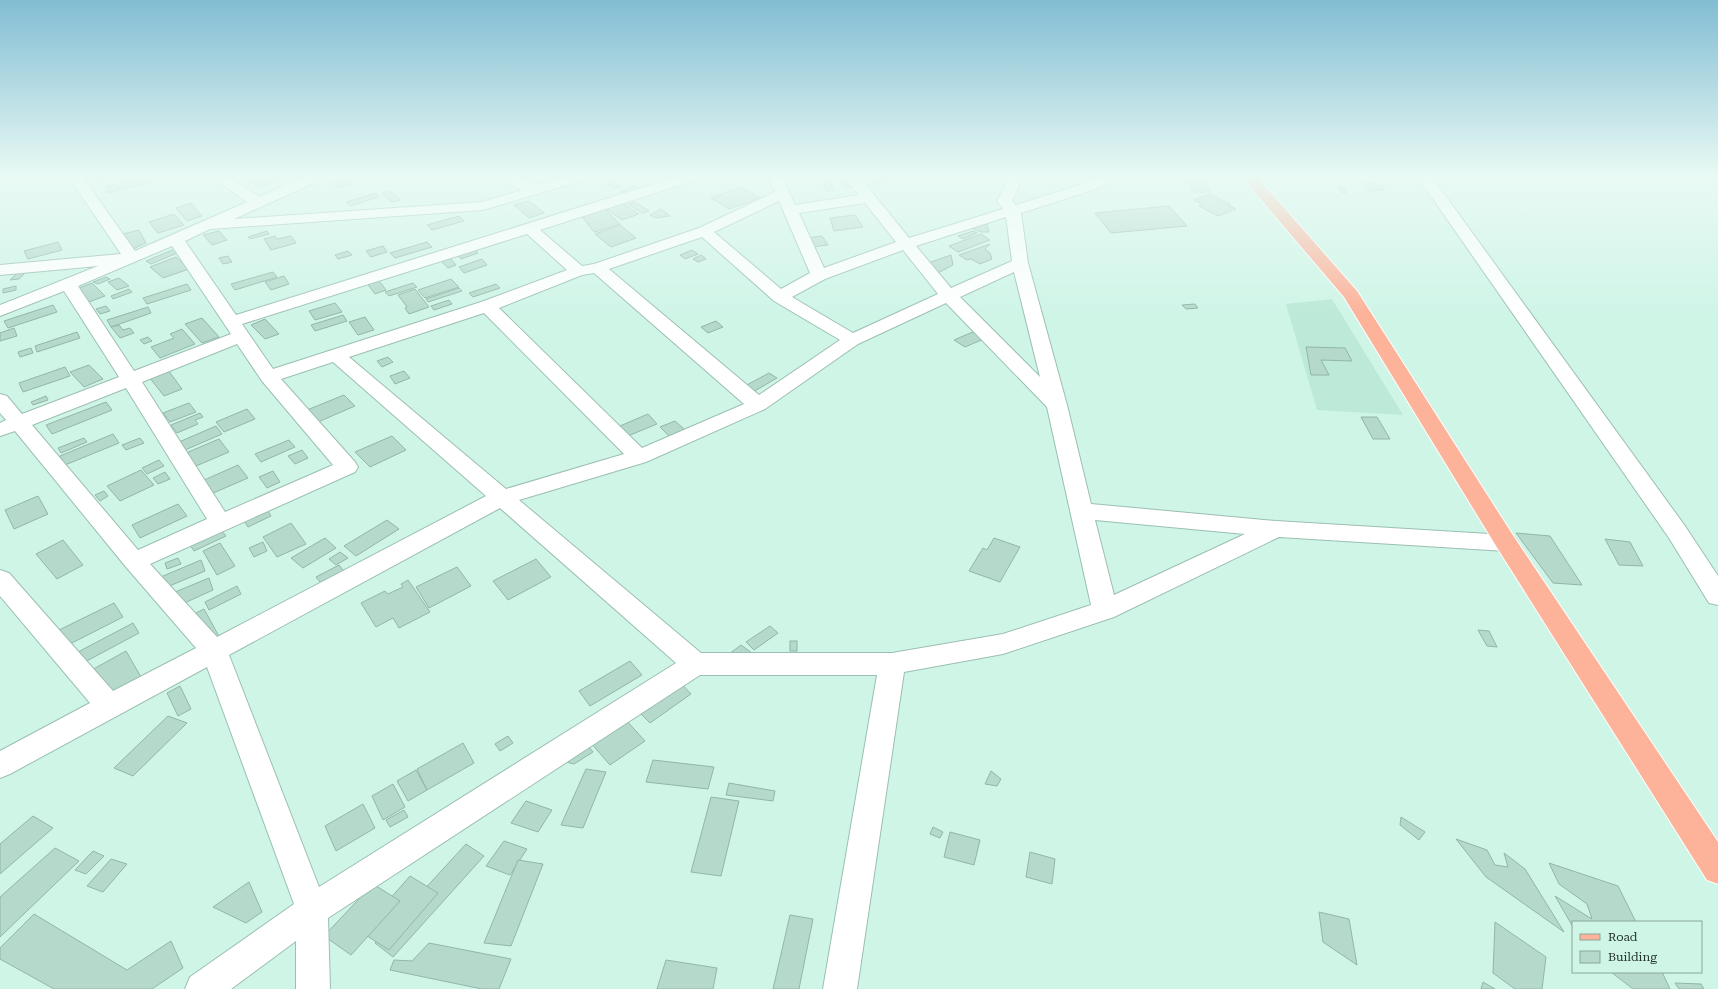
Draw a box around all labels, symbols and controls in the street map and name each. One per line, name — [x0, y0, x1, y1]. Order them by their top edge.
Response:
legend — [1572, 921, 1702, 973]
text: Road — [1608, 930, 1638, 944]
text: Building — [1608, 950, 1657, 964]

